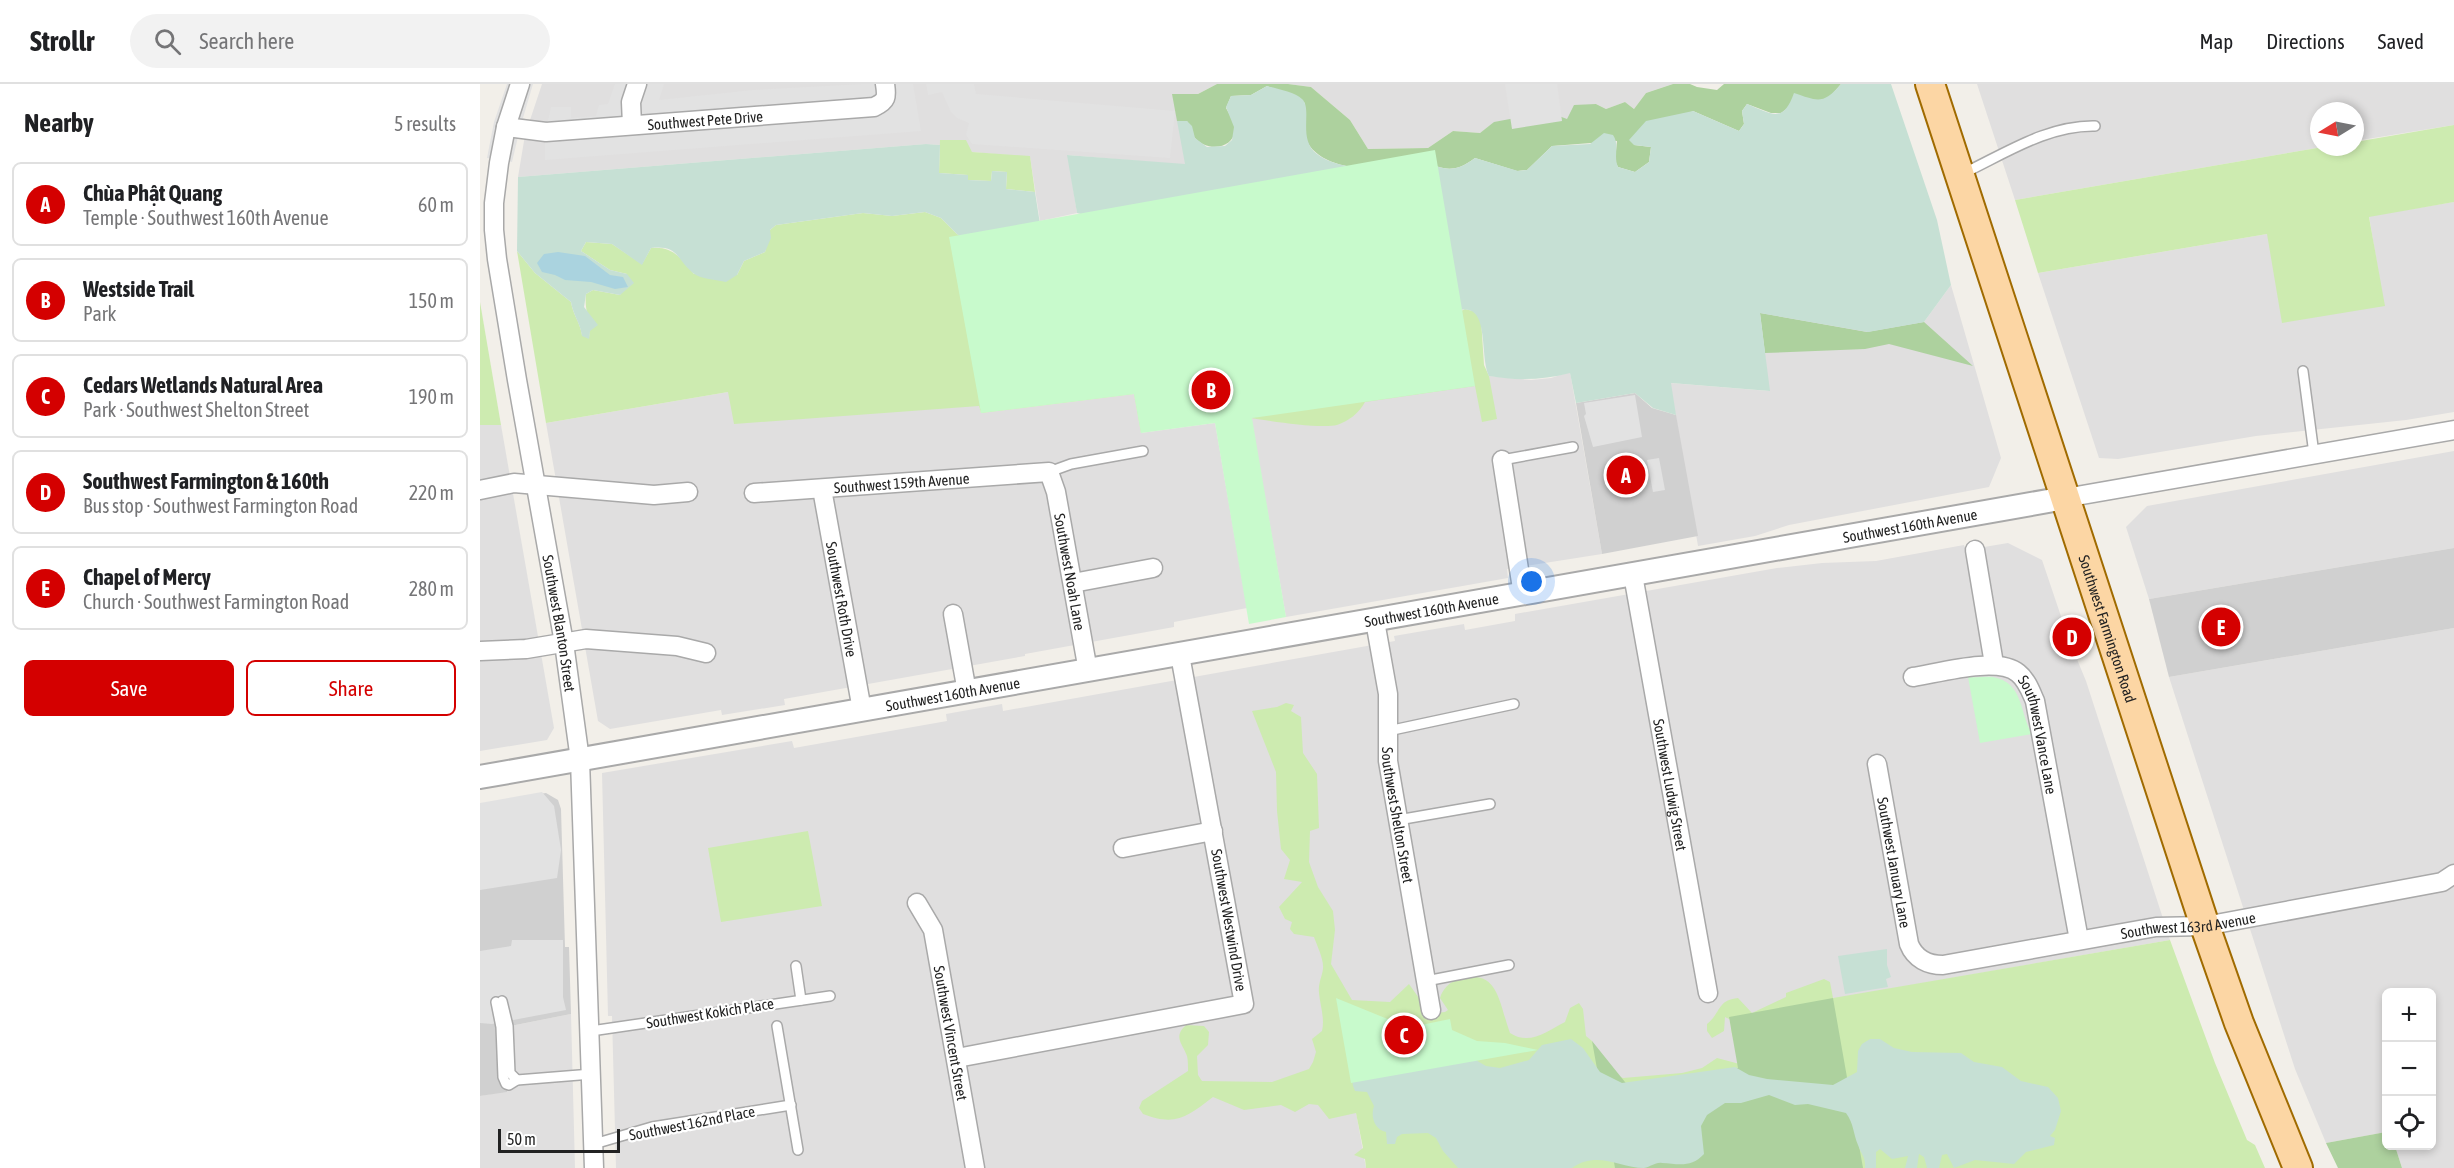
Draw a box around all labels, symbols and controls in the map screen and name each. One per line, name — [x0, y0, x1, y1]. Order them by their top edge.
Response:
search box — [130, 14, 550, 68]
text: Strollr — [30, 25, 94, 57]
icon: search — [151, 25, 184, 58]
text: Search here — [199, 28, 294, 54]
text: Map — [2199, 29, 2233, 53]
text: Directions — [2266, 29, 2345, 53]
text: Saved — [2378, 29, 2424, 53]
north arrow — [2310, 102, 2364, 156]
street label: Southwest Pete Drive — [647, 107, 764, 133]
text: Nearby — [24, 108, 94, 138]
text: 5 results — [394, 112, 456, 135]
text: Chùa Phật Quang — [83, 180, 222, 206]
text: A — [41, 193, 50, 216]
text: 60 m — [418, 193, 454, 216]
text: Temple · Southwest 160th Avenue — [83, 206, 329, 229]
text: Westside Trail — [83, 276, 194, 302]
text: B — [41, 289, 50, 312]
text: 150 m — [409, 289, 454, 312]
text: Park — [83, 302, 116, 325]
pin: B — [1192, 368, 1230, 412]
text: Cedars Wetlands Natural Area — [83, 372, 323, 398]
text: C — [41, 385, 50, 408]
text: 190 m — [409, 385, 454, 408]
text: Park · Southwest Shelton Street — [83, 398, 309, 421]
pin: A — [1606, 452, 1646, 498]
text: Southwest Farmington & 160th — [83, 468, 329, 494]
street label: Southwest 159th Avenue — [833, 469, 970, 496]
text: D — [40, 481, 51, 504]
text: 220 m — [409, 481, 454, 504]
text: Bus stop · Southwest Farmington Road — [83, 494, 358, 517]
street label: Southwest 160th Avenue — [1842, 505, 1979, 545]
street label: Southwest Noah Lane — [1051, 512, 1089, 632]
street label: Southwest Roth Drive — [823, 540, 861, 658]
street label: Southwest Blanton Street — [540, 553, 579, 693]
street label: Southwest Farmington Road — [2076, 553, 2140, 705]
text: Chapel of Mercy — [83, 564, 211, 590]
your location — [1517, 567, 1546, 596]
text: E — [41, 577, 50, 600]
text: 280 m — [409, 577, 454, 600]
street label: Southwest 160th Avenue — [1363, 589, 1500, 630]
text: Church · Southwest Farmington Road — [83, 590, 349, 613]
pin: E — [2202, 604, 2240, 650]
pin: D — [2052, 614, 2092, 660]
button: Save — [24, 660, 234, 716]
button: Share — [246, 660, 456, 716]
street label: Southwest Vance Lane — [2015, 672, 2061, 796]
street label: Southwest 160th Avenue — [884, 674, 1021, 714]
street label: Southwest Ludwig Street — [1650, 717, 1691, 852]
street label: Southwest Shelton Street — [1380, 747, 1417, 884]
street label: Southwest January Lane — [1875, 796, 1914, 929]
street label: Southwest Westwind Drive — [1208, 847, 1250, 993]
street label: Southwest 163rd Avenue — [2119, 908, 2257, 942]
street label: Southwest Vincent Street — [931, 964, 971, 1102]
map controls — [2382, 988, 2436, 1150]
button: + — [2382, 988, 2436, 1042]
street label: Southwest Kokich Place — [645, 995, 775, 1031]
pin: C — [1384, 1012, 1424, 1058]
button: − — [2382, 1042, 2436, 1096]
button: locate — [2382, 1096, 2436, 1150]
street label: Southwest 162nd Place — [628, 1102, 756, 1144]
scale bar — [498, 1126, 620, 1154]
text: 50 m — [507, 1130, 536, 1148]

